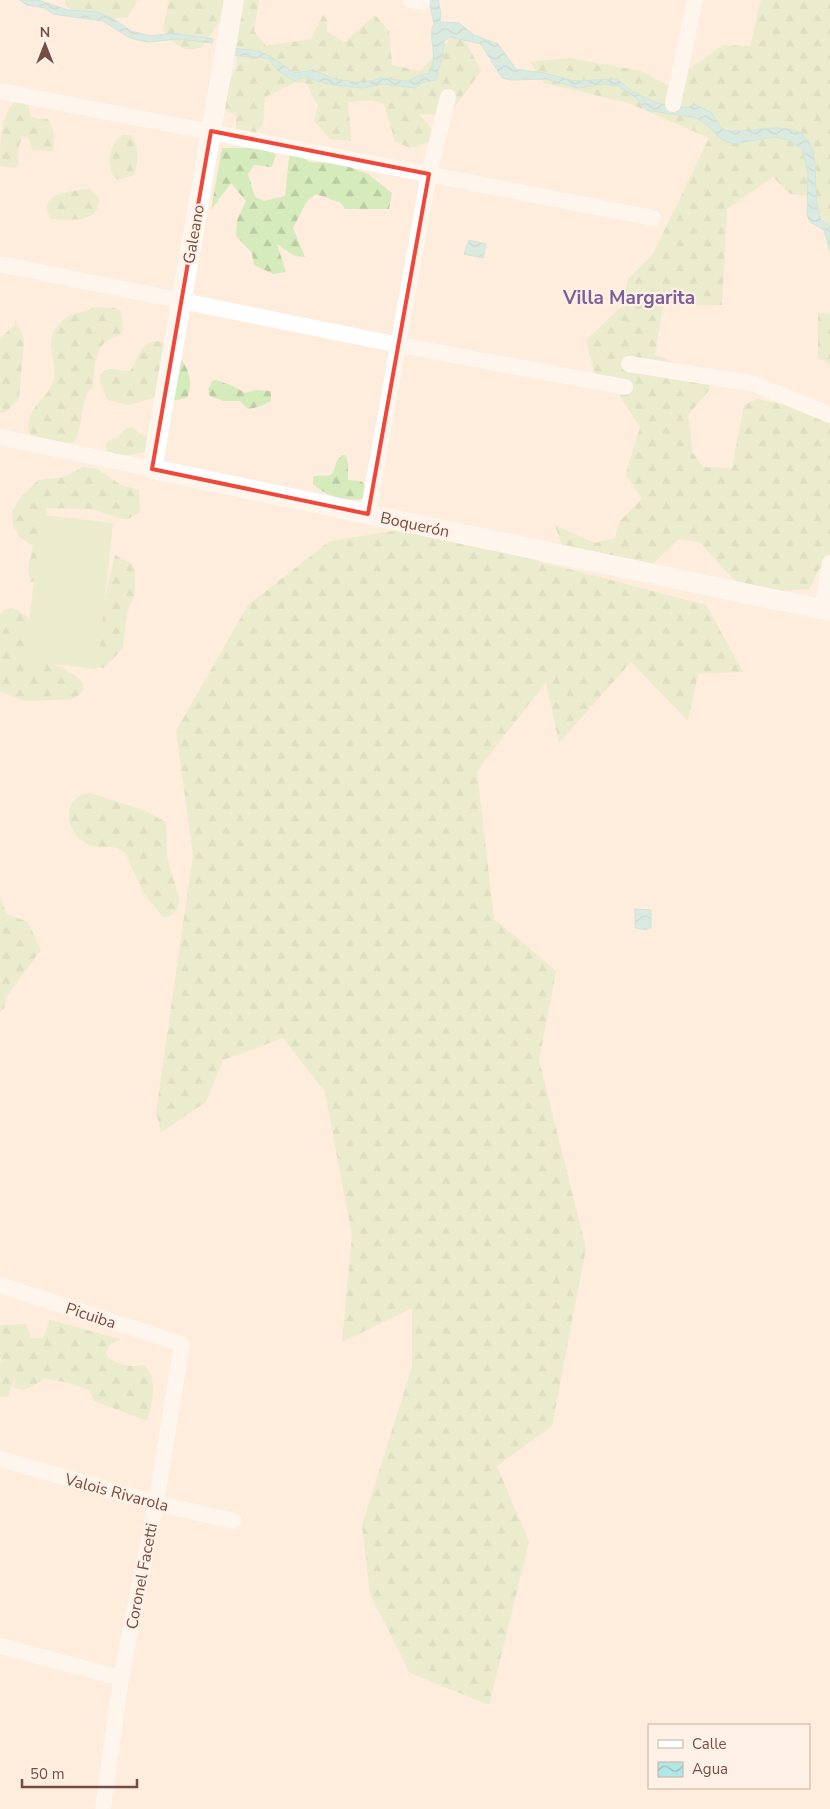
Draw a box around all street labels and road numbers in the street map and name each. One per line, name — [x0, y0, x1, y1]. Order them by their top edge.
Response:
street label: Galeano — [178, 203, 210, 265]
street label: Boquerón — [378, 507, 451, 543]
street label: Picuiba — [63, 1297, 119, 1334]
street label: Valois Rivarola — [62, 1468, 171, 1517]
street label: Coronel Facetti — [121, 1521, 163, 1631]

